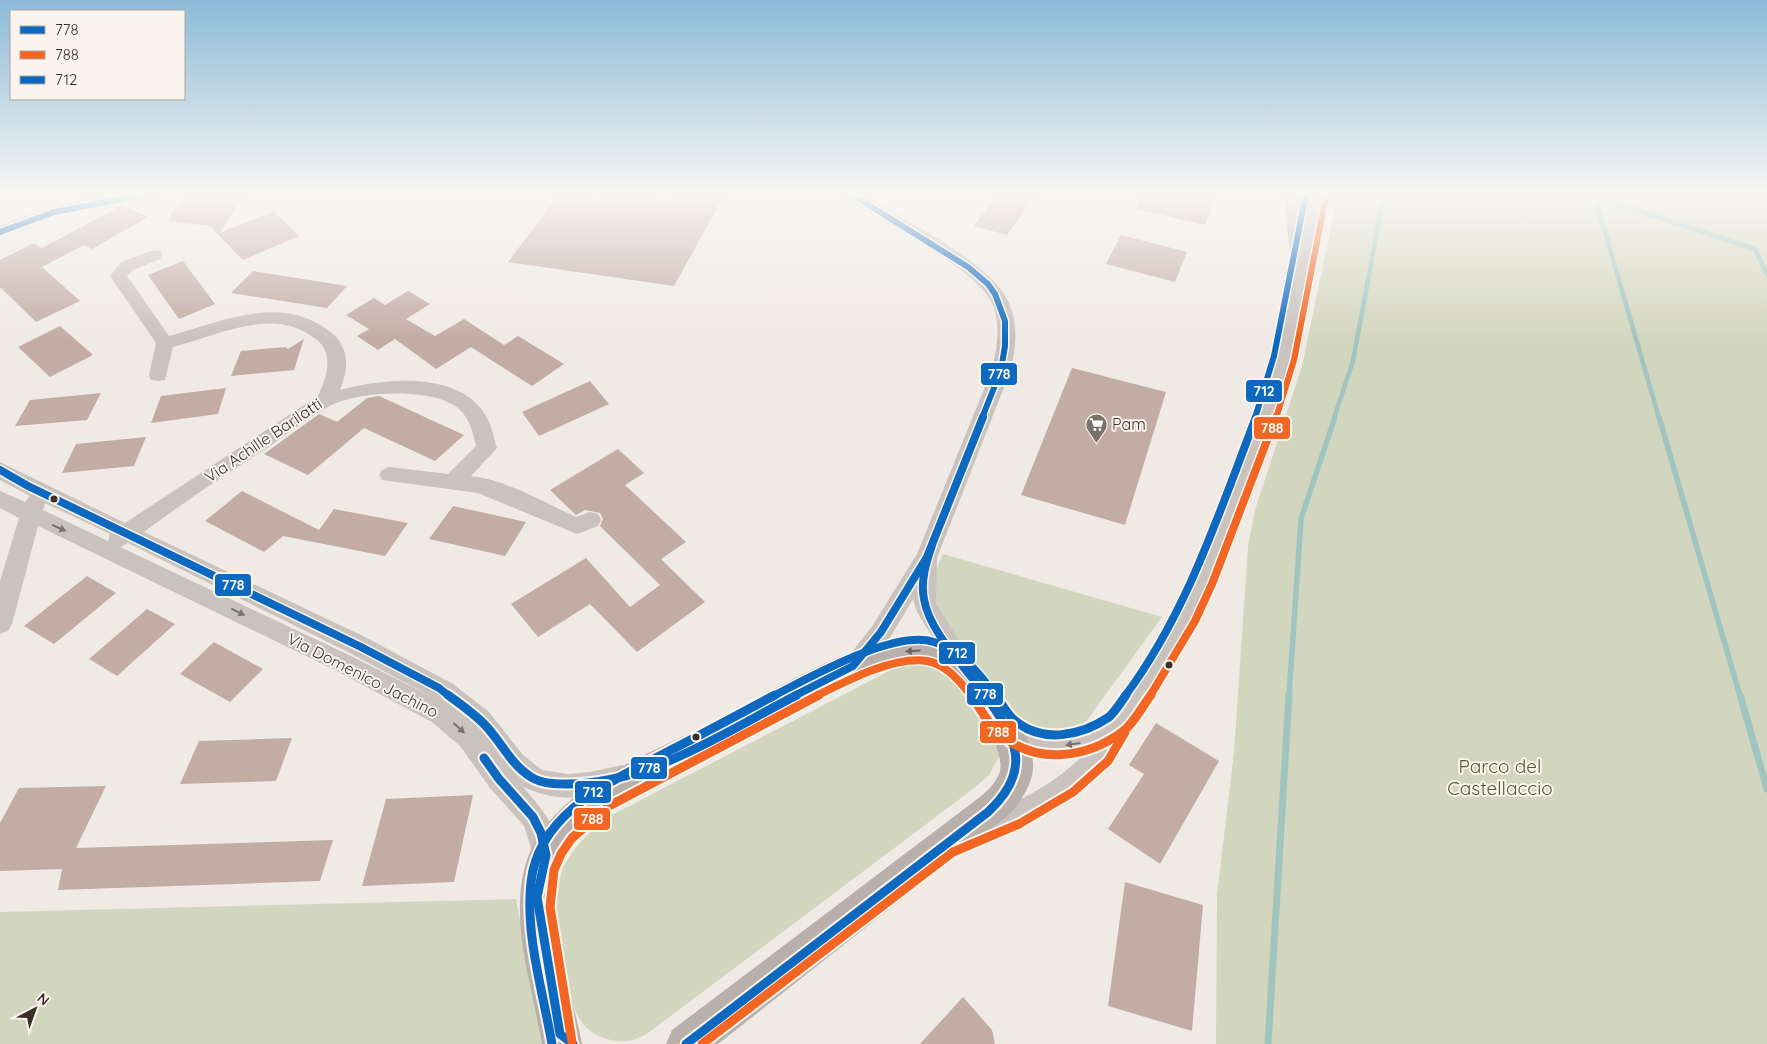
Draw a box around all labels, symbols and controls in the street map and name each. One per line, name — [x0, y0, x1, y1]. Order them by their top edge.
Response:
legend — [10, 10, 185, 100]
text: 778 — [55, 20, 79, 39]
text: 788 — [55, 45, 79, 64]
text: 712 — [55, 70, 77, 89]
line badge: 778 — [980, 362, 1018, 386]
text: 778 — [987, 365, 1011, 383]
line badge: 712 — [1245, 379, 1283, 403]
text: 712 — [1253, 382, 1275, 400]
street label: Via Achille Barilatti — [201, 393, 325, 487]
supermarket icon: Pam — [1084, 412, 1108, 443]
place label: Pam — [1112, 414, 1146, 434]
line badge: 788 — [1253, 416, 1291, 440]
text: 788 — [1260, 419, 1284, 437]
unlabelled marker — [49, 494, 59, 504]
one-way arrow — [52, 524, 66, 532]
line badge: 778 — [214, 573, 252, 597]
text: 778 — [221, 576, 245, 594]
one-way arrow — [231, 608, 245, 616]
street label: Via Domenico Jachino — [284, 628, 442, 722]
line badge: 712 — [938, 641, 976, 665]
text: 712 — [946, 644, 968, 662]
one-way arrow — [904, 647, 920, 655]
unlabelled marker — [1164, 660, 1174, 670]
line badge: 778 — [966, 682, 1004, 706]
text: 778 — [973, 685, 997, 703]
line badge: 788 — [979, 720, 1017, 744]
one-way arrow — [452, 722, 464, 734]
text: 788 — [986, 723, 1010, 741]
unlabelled marker — [691, 732, 701, 742]
one-way arrow — [1065, 740, 1081, 748]
park label: Parco del Castellaccio — [1447, 754, 1553, 800]
line badge: 778 — [630, 756, 668, 780]
text: 778 — [637, 759, 661, 777]
line badge: 712 — [574, 780, 612, 804]
text: 712 — [582, 783, 604, 801]
line badge: 788 — [573, 807, 611, 831]
text: 788 — [580, 810, 604, 828]
north arrow — [10, 984, 60, 1034]
text: N — [34, 989, 53, 1009]

